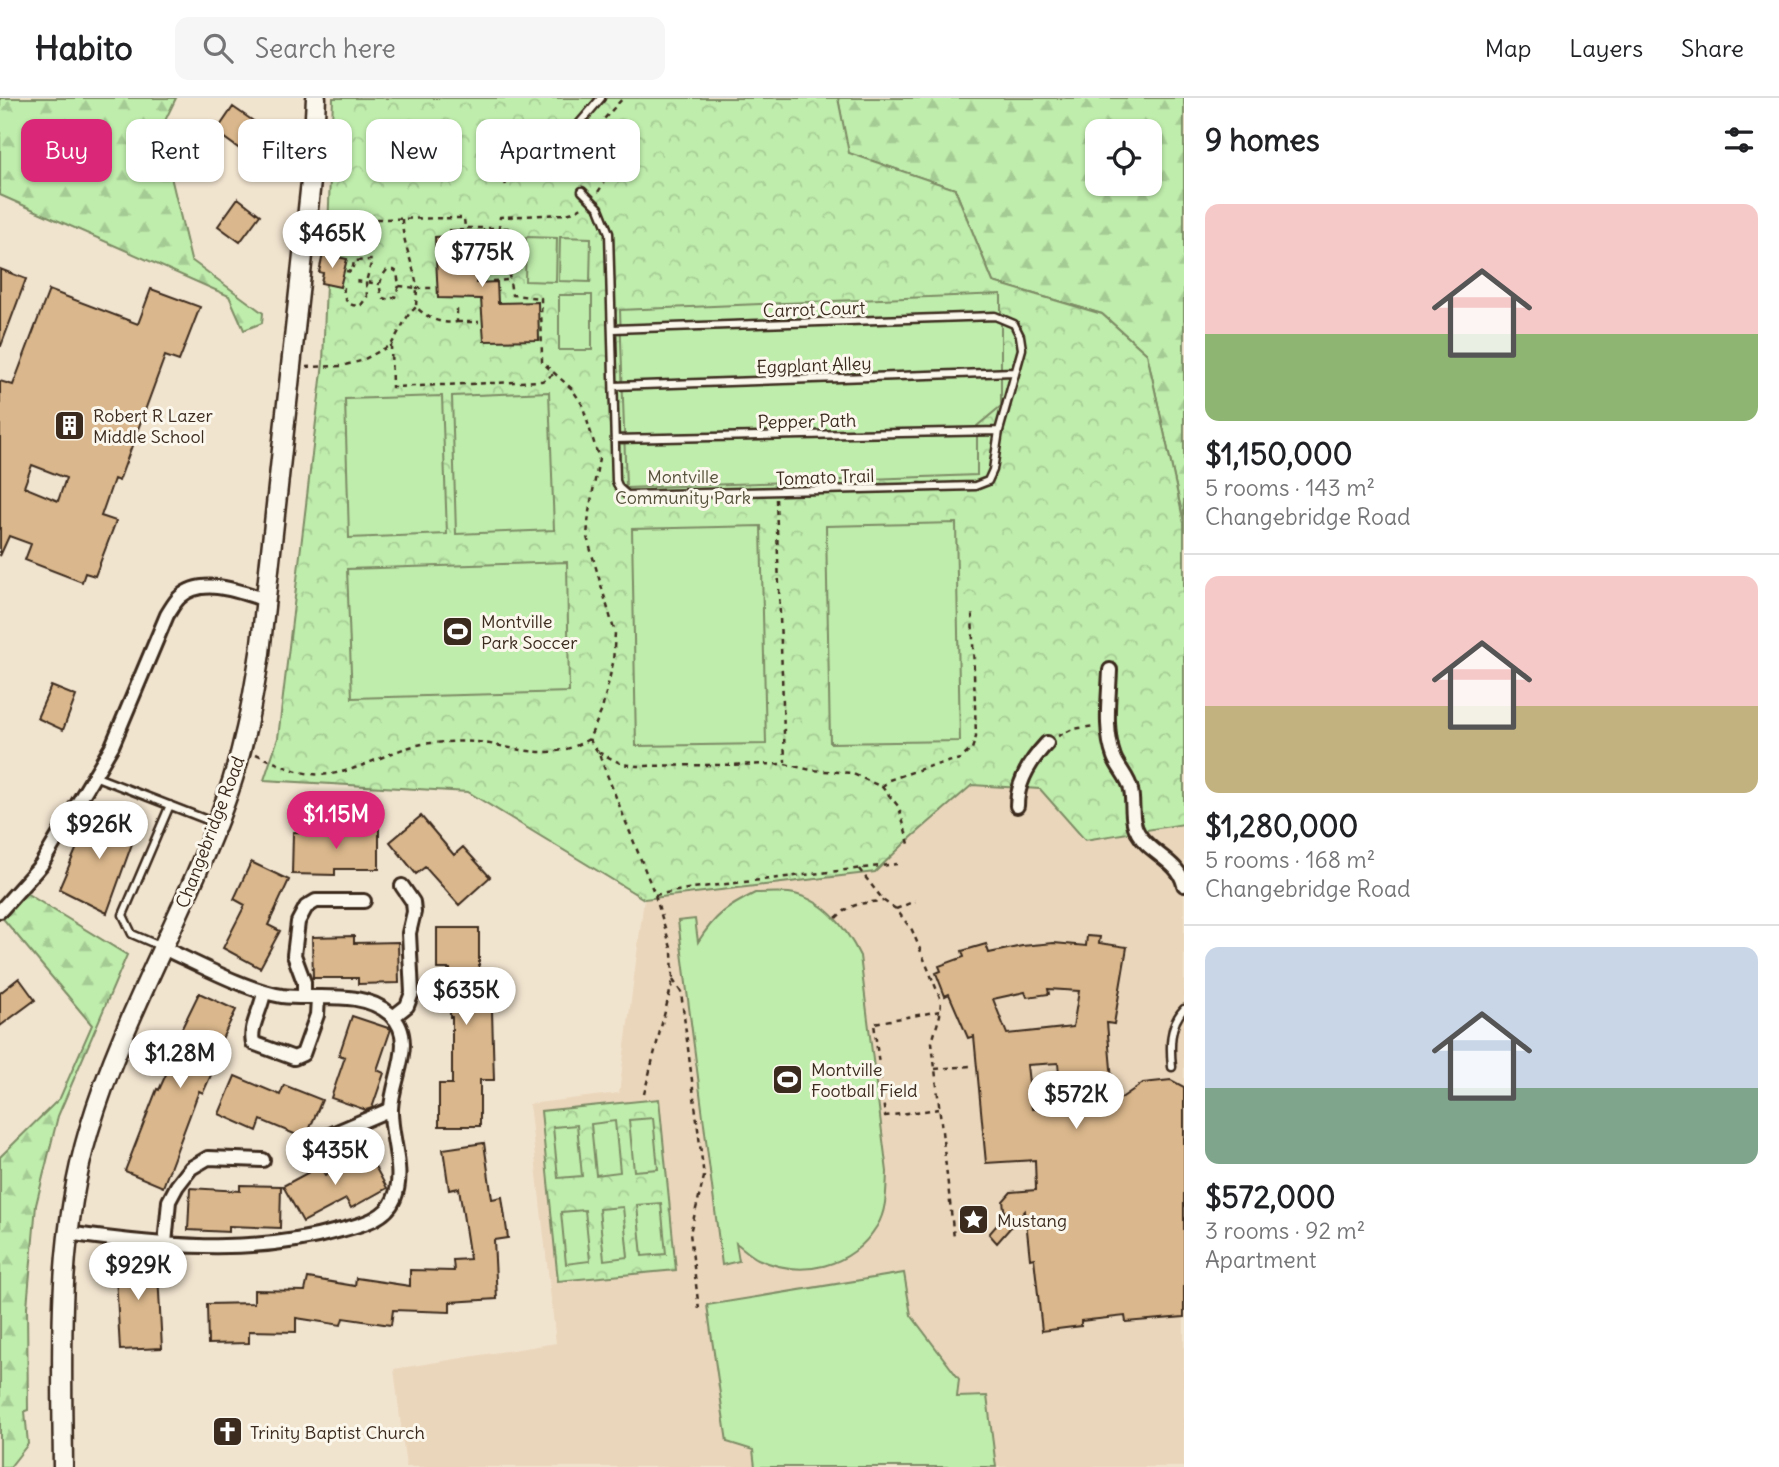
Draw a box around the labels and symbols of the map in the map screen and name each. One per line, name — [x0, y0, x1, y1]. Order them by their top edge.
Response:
pin: $465K — [283, 211, 381, 270]
pin: $775K — [433, 230, 531, 289]
street label: Carrot Court — [762, 296, 866, 322]
street label: Eggplant Alley — [756, 351, 872, 379]
place label: Robert R Lazer Middle School — [93, 404, 213, 448]
building icon: Robert R Lazer Middle School — [53, 408, 87, 442]
street label: Pepper Path — [757, 409, 857, 433]
street label: Tomato Trail — [775, 464, 875, 490]
park label: Montville Community Park — [615, 465, 751, 509]
place label: Montville Park Soccer — [481, 610, 578, 654]
sports icon: Montville Park Soccer — [441, 614, 475, 648]
street label: Changebridge Road — [170, 752, 250, 911]
pin: $1.15M — [279, 792, 393, 851]
pin: $926K — [50, 802, 148, 861]
pin: $635K — [417, 968, 515, 1027]
pin: $1.28M — [123, 1030, 237, 1090]
place label: Montville Football Field — [811, 1058, 918, 1102]
sports icon: Montville Football Field — [771, 1062, 805, 1096]
pin: $572K — [1027, 1072, 1125, 1131]
pin: $435K — [286, 1128, 384, 1187]
place icon: Mustang — [957, 1203, 991, 1237]
place label: Mustang — [997, 1209, 1067, 1232]
pin: $929K — [89, 1242, 187, 1302]
church icon: Trinity Baptist Church — [210, 1415, 244, 1449]
place label: Trinity Baptist Church — [250, 1421, 425, 1444]

